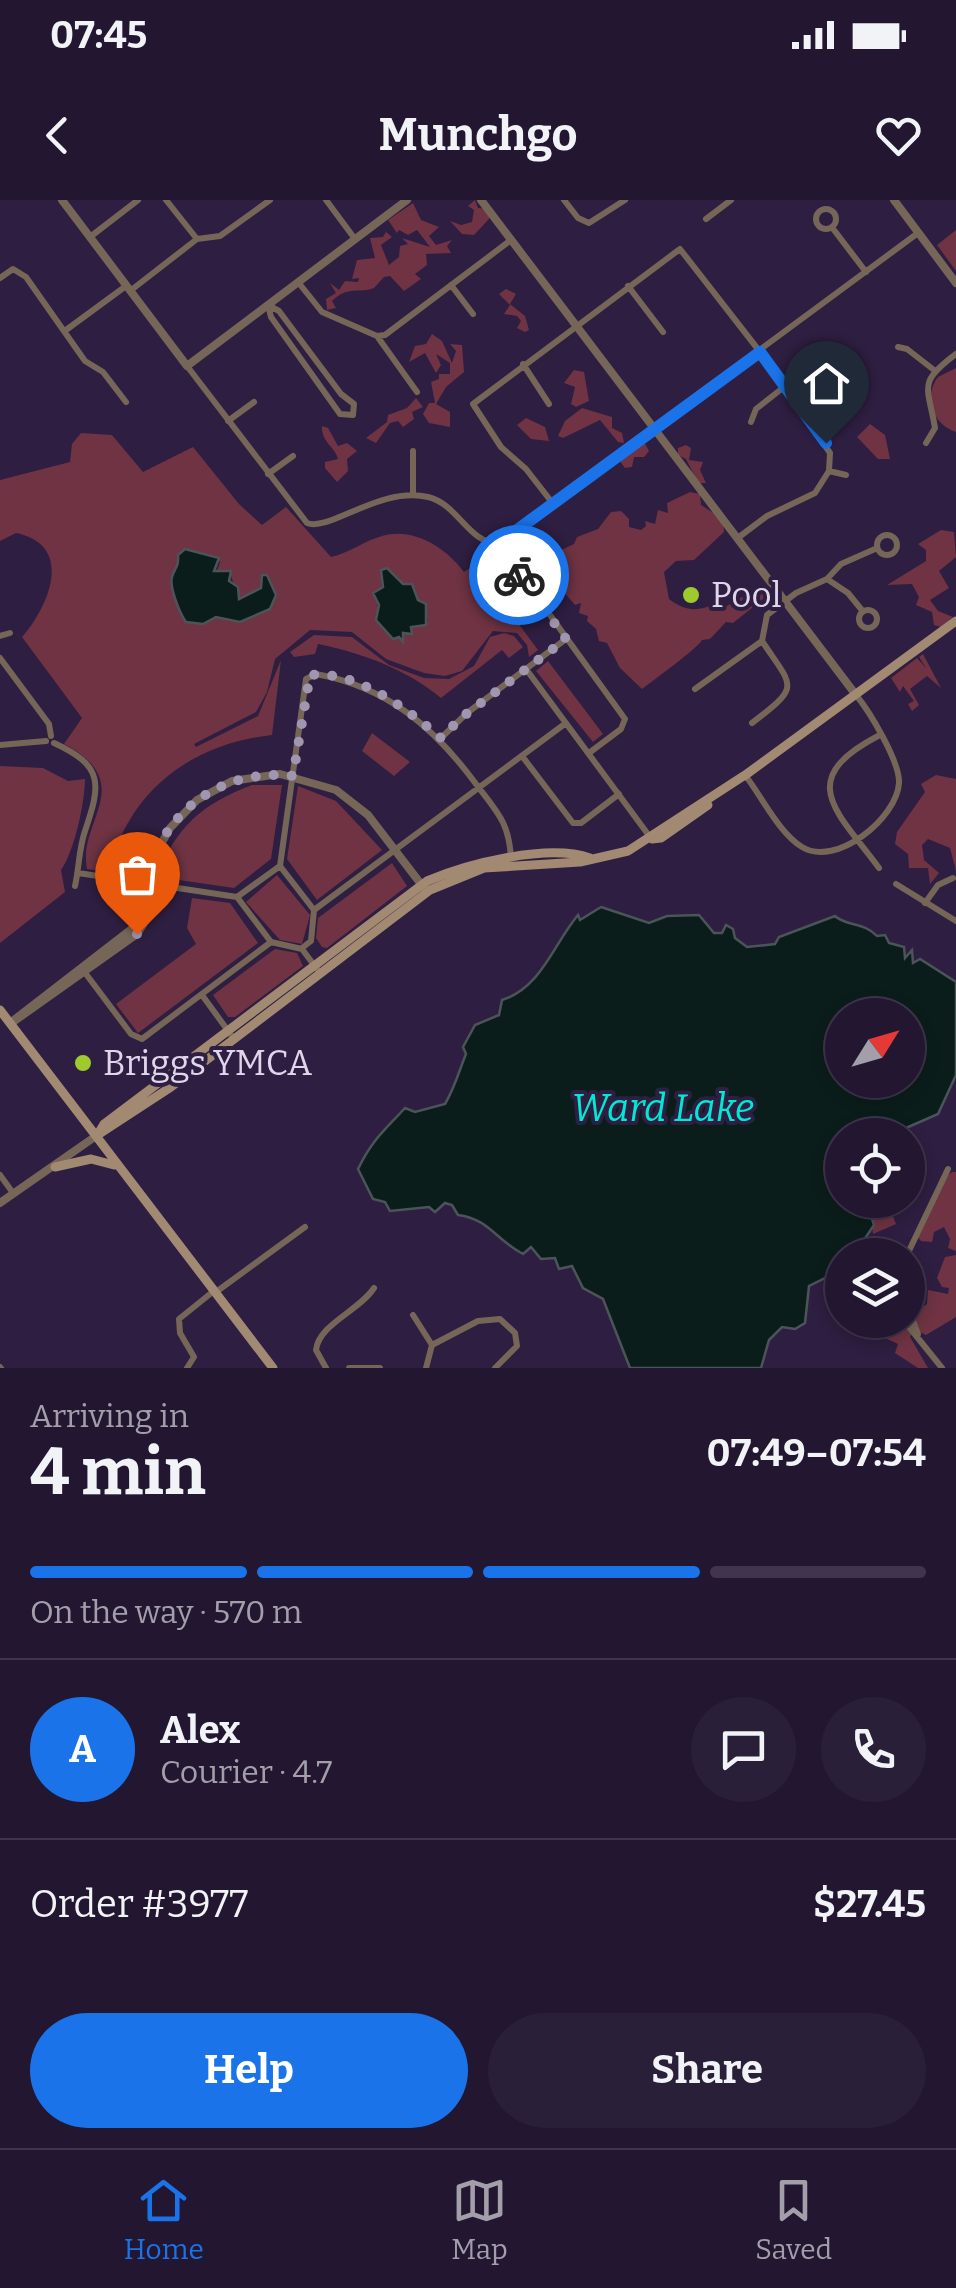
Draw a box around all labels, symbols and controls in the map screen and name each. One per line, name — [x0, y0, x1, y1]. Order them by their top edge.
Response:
text: 07:45 — [50, 12, 147, 58]
icon: back — [30, 108, 85, 163]
text: Munchgo — [378, 108, 578, 162]
icon: heart — [871, 108, 926, 163]
pin — [784, 341, 869, 444]
icon: home — [799, 356, 854, 411]
courier — [469, 525, 569, 625]
icon: bike — [492, 548, 547, 603]
place label: Pool — [711, 574, 782, 616]
marker: Pool — [680, 584, 702, 606]
pin — [95, 832, 180, 935]
icon: bag — [110, 847, 165, 902]
north arrow — [825, 998, 925, 1098]
map controls — [825, 998, 925, 1338]
place label: Briggs YMCA — [103, 1042, 312, 1084]
marker: Briggs YMCA — [72, 1052, 94, 1074]
water label: Ward Lake — [572, 1085, 754, 1131]
button: locate — [825, 1118, 925, 1218]
button: layers — [825, 1238, 925, 1338]
text: Arriving in — [30, 1397, 189, 1435]
text: 07:49–07:54 — [707, 1430, 926, 1476]
text: 4 min — [30, 1433, 206, 1511]
text: On the way · 570 m — [30, 1593, 302, 1631]
button: chat — [691, 1697, 796, 1802]
button: phone — [821, 1697, 926, 1802]
text: Alex — [160, 1707, 240, 1753]
text: A — [69, 1726, 96, 1772]
text: Courier · 4.7 — [160, 1753, 332, 1791]
text: Order #3977 — [30, 1881, 248, 1927]
text: $27.45 — [813, 1881, 926, 1927]
button: Help — [30, 2013, 468, 2128]
button: Share — [488, 2013, 926, 2128]
tab: Home — [124, 2173, 204, 2266]
tab: Map — [451, 2173, 508, 2266]
tab: Saved — [755, 2173, 832, 2266]

